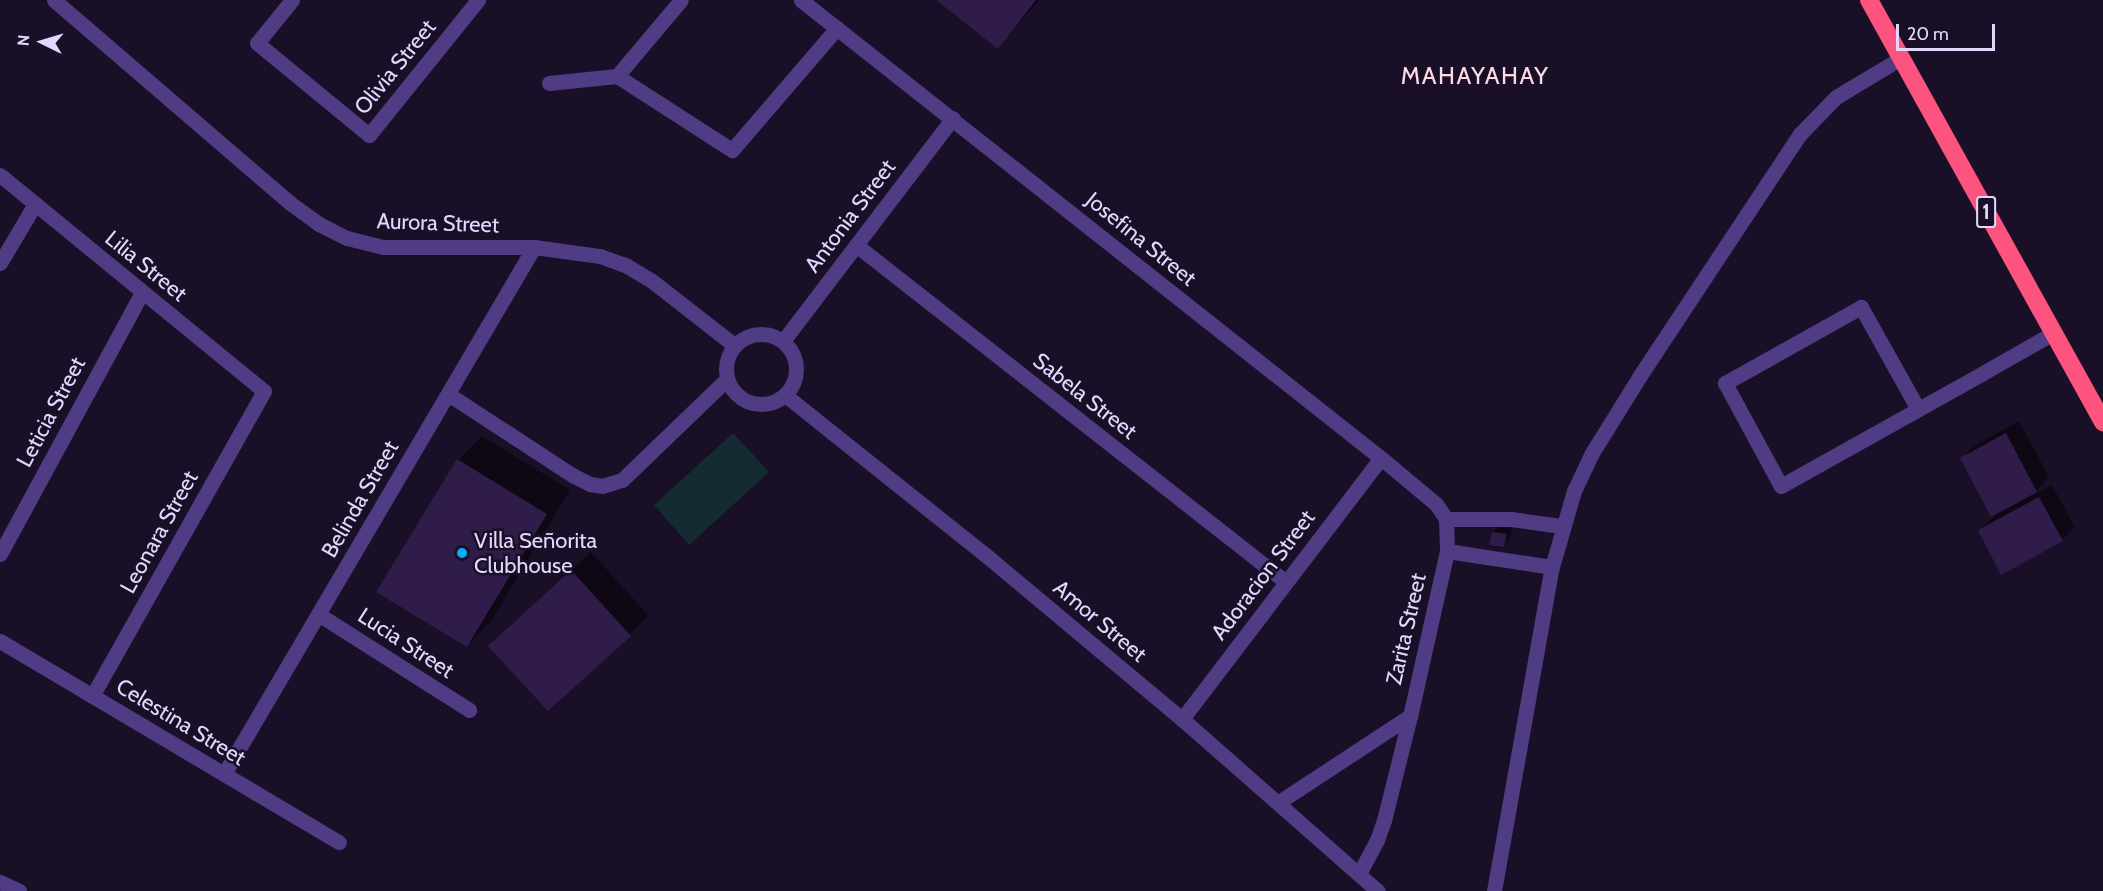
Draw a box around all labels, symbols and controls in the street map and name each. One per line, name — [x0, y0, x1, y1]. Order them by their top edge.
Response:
north arrow — [12, 12, 72, 72]
scale bar — [1899, 12, 1998, 50]
street label: Olivia Street — [349, 14, 441, 120]
text: 20 m — [1907, 23, 1949, 45]
text: N — [14, 34, 34, 47]
district label: MAHAYAHAY — [1401, 62, 1549, 90]
street label: Antonia Street — [799, 155, 901, 277]
street label: Josefina Street — [1081, 187, 1201, 291]
road number: 1 — [1976, 194, 1996, 230]
street label: Aurora Street — [376, 208, 500, 238]
street label: Lilia Street — [100, 225, 192, 307]
street label: Sabela Street — [1028, 347, 1142, 445]
street label: Leticia Street — [11, 352, 91, 472]
street label: Belinda Street — [316, 436, 404, 562]
street label: Leonara Street — [115, 466, 203, 598]
street label: Adoracion Street — [1206, 505, 1320, 645]
place label: Villa Señorita Clubhouse — [474, 527, 597, 578]
marker: Villa Señorita Clubhouse — [455, 546, 469, 560]
street label: Zarita Street — [1380, 571, 1432, 687]
street label: Amor Street — [1048, 574, 1152, 668]
street label: Lucia Street — [353, 602, 459, 684]
street label: Celestina Street — [111, 673, 251, 771]

